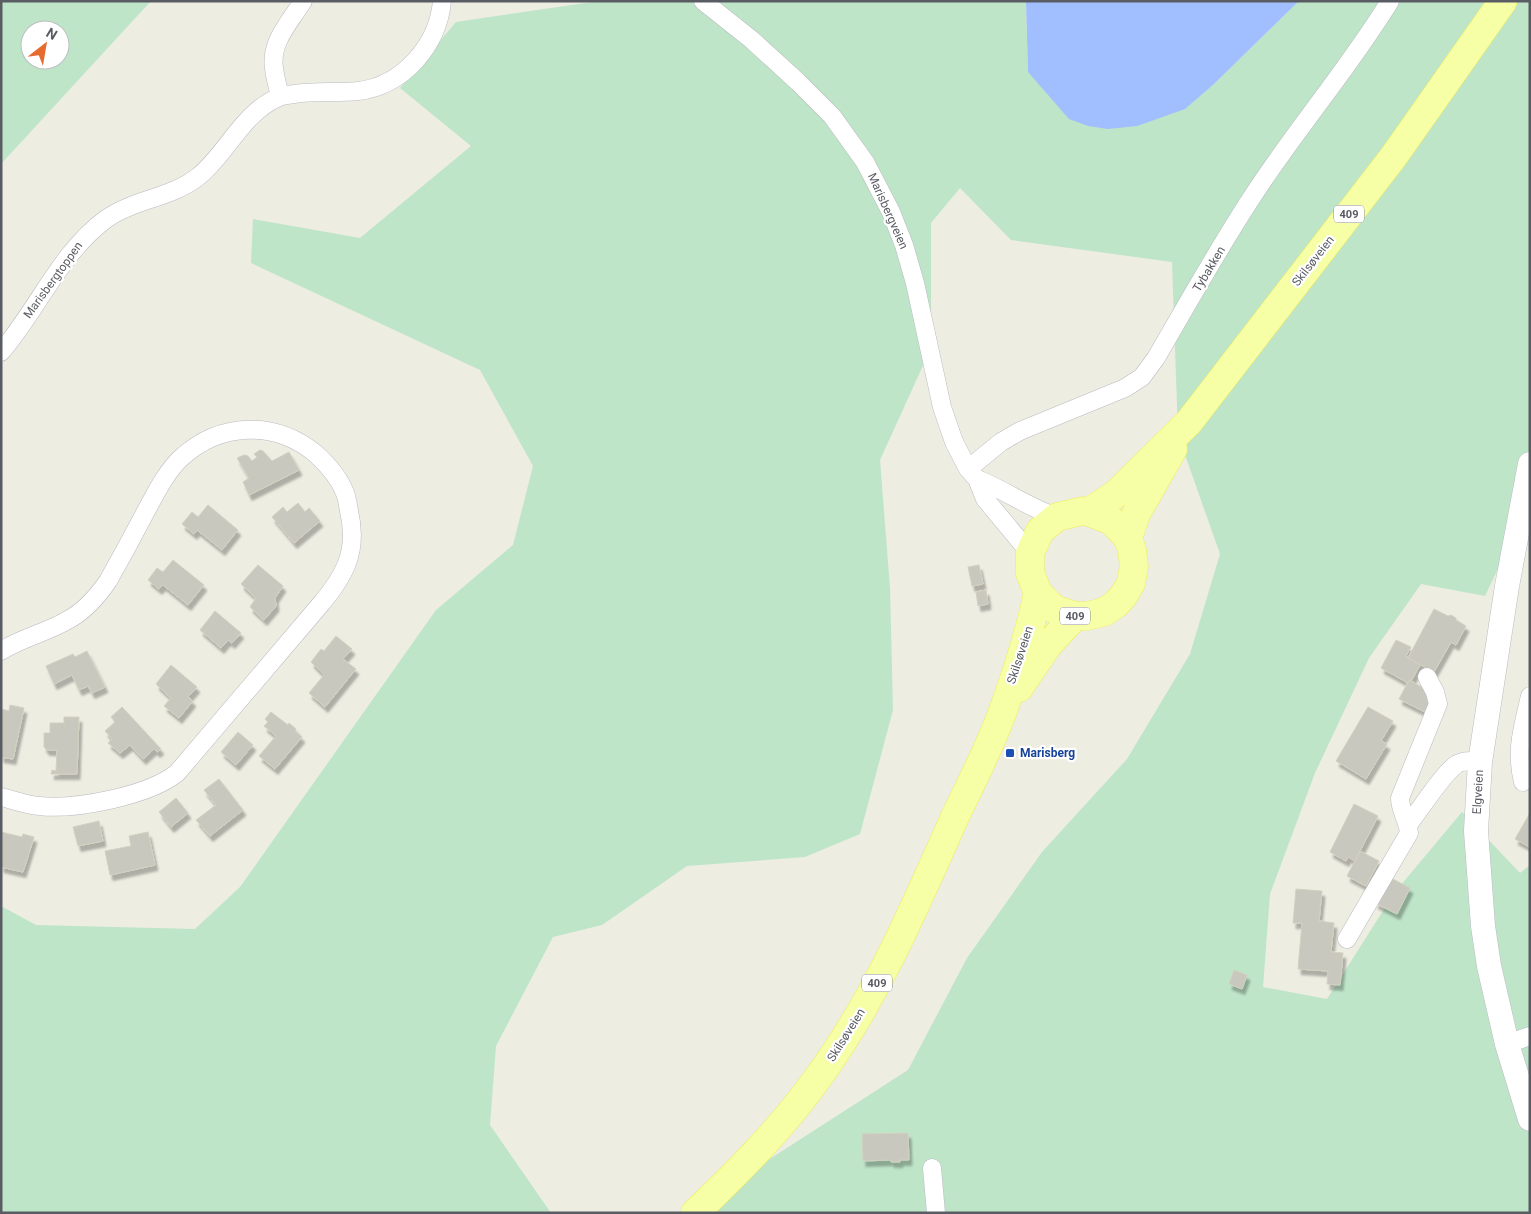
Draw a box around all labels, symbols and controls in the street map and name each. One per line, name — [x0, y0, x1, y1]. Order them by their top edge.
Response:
north arrow — [20, 20, 70, 70]
text: N — [43, 24, 60, 43]
street label: Marisbergveien — [865, 171, 911, 251]
road number: 409 — [1334, 205, 1364, 222]
street label: Skilsøveien — [1289, 233, 1337, 289]
street label: Marisbergtoppen — [21, 239, 85, 321]
street label: Tybakken — [1190, 244, 1228, 294]
road number: 409 — [1060, 608, 1090, 624]
street label: Skilsøveien — [1004, 624, 1036, 686]
place label: Marisberg — [1020, 746, 1075, 760]
marker: Marisberg — [1004, 747, 1016, 759]
street label: Elgveien — [1470, 769, 1486, 815]
road number: 409 — [862, 974, 892, 991]
street label: Skilsøveien — [824, 1006, 868, 1064]

